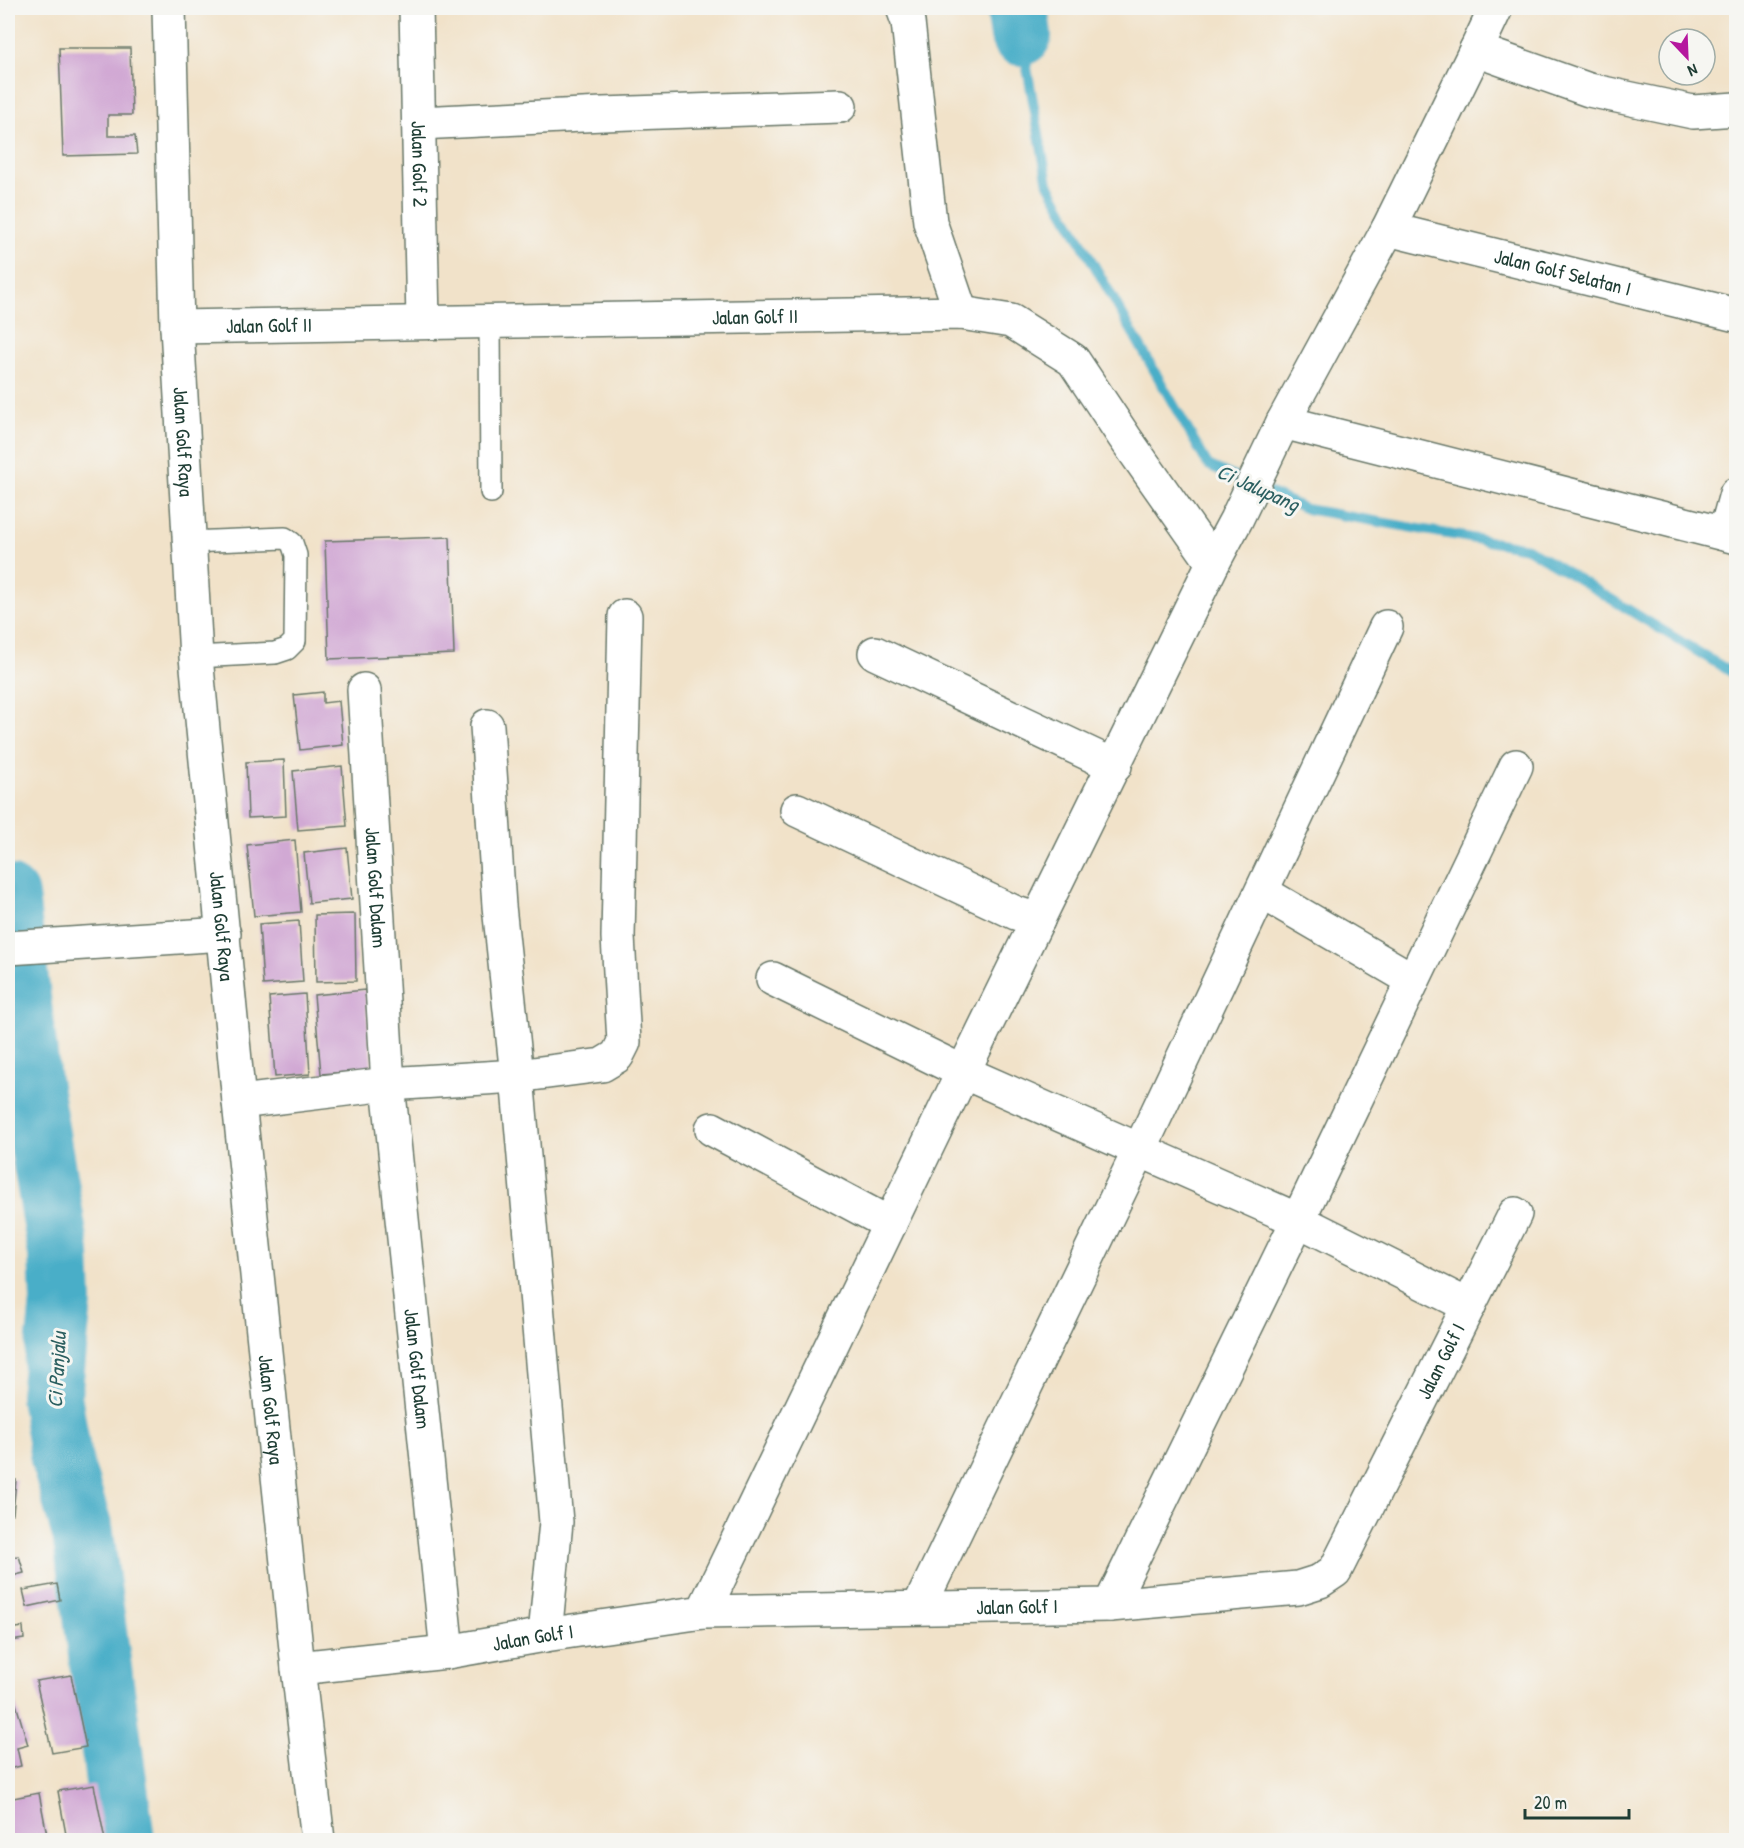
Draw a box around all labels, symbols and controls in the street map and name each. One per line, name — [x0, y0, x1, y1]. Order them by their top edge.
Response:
north arrow — [1657, 27, 1717, 87]
text: N — [1684, 59, 1701, 83]
street label: Jalan Golf 2 — [406, 121, 434, 208]
street label: Jalan Golf Selatan I — [1492, 242, 1634, 302]
street label: Jalan Golf II — [712, 302, 798, 330]
street label: Jalan Golf II — [226, 311, 312, 339]
street label: Jalan Golf Raya — [167, 386, 201, 498]
water label: Ci Jalupang — [1213, 457, 1305, 519]
street label: Jalan Golf Dalam — [359, 826, 394, 949]
street label: Jalan Golf Raya — [204, 870, 241, 982]
street label: Jalan Golf Dalam — [398, 1307, 438, 1430]
street label: Jalan Golf I — [1410, 1318, 1471, 1403]
water label: Ci Panjalu — [40, 1330, 73, 1409]
street label: Jalan Golf Raya — [252, 1353, 291, 1466]
street label: Jalan Golf I — [976, 1592, 1058, 1620]
street label: Jalan Golf I — [490, 1617, 575, 1657]
scale bar — [1525, 1782, 1628, 1820]
text: 20 m — [1534, 1790, 1567, 1815]

